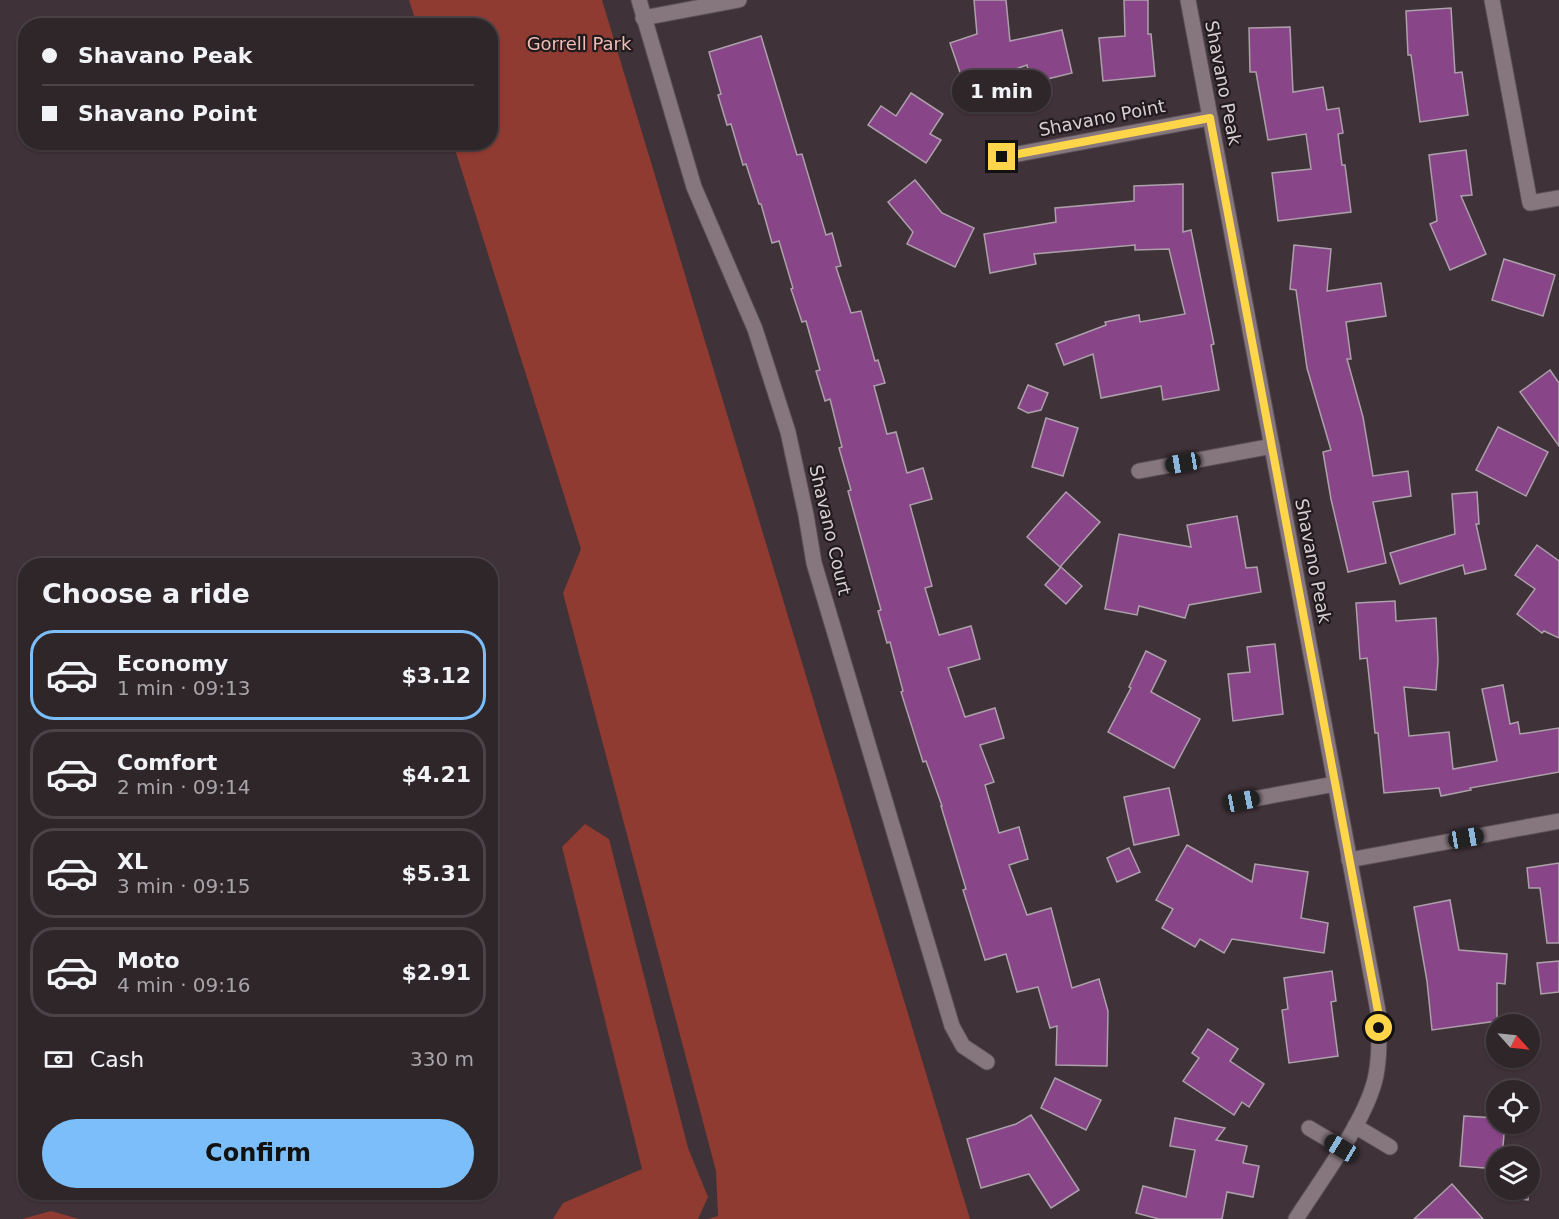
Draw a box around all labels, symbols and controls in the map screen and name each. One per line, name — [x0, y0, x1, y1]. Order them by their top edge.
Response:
street label: Shavano Peak — [1201, 19, 1246, 148]
park label: Gorrell Park — [527, 33, 632, 54]
text: Shavano Peak — [78, 43, 253, 68]
callout: 1 min — [952, 70, 1052, 112]
text: 1 min — [970, 79, 1033, 103]
street label: Shavano Point — [1037, 95, 1167, 140]
text: Shavano Point — [78, 101, 257, 126]
route end — [988, 143, 1015, 170]
car — [1164, 451, 1202, 475]
street label: Shavano Court — [805, 463, 856, 597]
street label: Shavano Peak — [1291, 497, 1336, 626]
text: Choose a ride — [42, 578, 250, 609]
icon: car — [45, 648, 99, 702]
text: Economy — [117, 651, 228, 676]
text: $3.12 — [401, 663, 471, 688]
text: 1 min · 09:13 — [117, 676, 251, 700]
icon: car — [45, 747, 99, 801]
text: Comfort — [117, 750, 217, 775]
text: $4.21 — [401, 762, 471, 787]
text: 2 min · 09:14 — [117, 775, 251, 799]
car — [1223, 789, 1261, 813]
car — [1447, 826, 1485, 850]
icon: car — [45, 846, 99, 900]
text: XL — [117, 849, 148, 874]
text: $5.31 — [401, 861, 471, 886]
text: 3 min · 09:15 — [117, 874, 251, 898]
icon: car — [45, 945, 99, 999]
text: Moto — [117, 948, 180, 973]
text: $2.91 — [401, 960, 471, 985]
text: 4 min · 09:16 — [117, 973, 251, 997]
route start — [1365, 1014, 1392, 1041]
north arrow — [1486, 1014, 1540, 1068]
map controls — [1486, 1014, 1540, 1200]
icon: cash — [42, 1043, 75, 1076]
text: Cash — [90, 1047, 144, 1072]
text: 330 m — [410, 1047, 474, 1071]
button: locate — [1486, 1080, 1540, 1134]
button: Confirm — [42, 1119, 474, 1188]
car — [1321, 1131, 1361, 1165]
button: layers — [1486, 1146, 1540, 1200]

